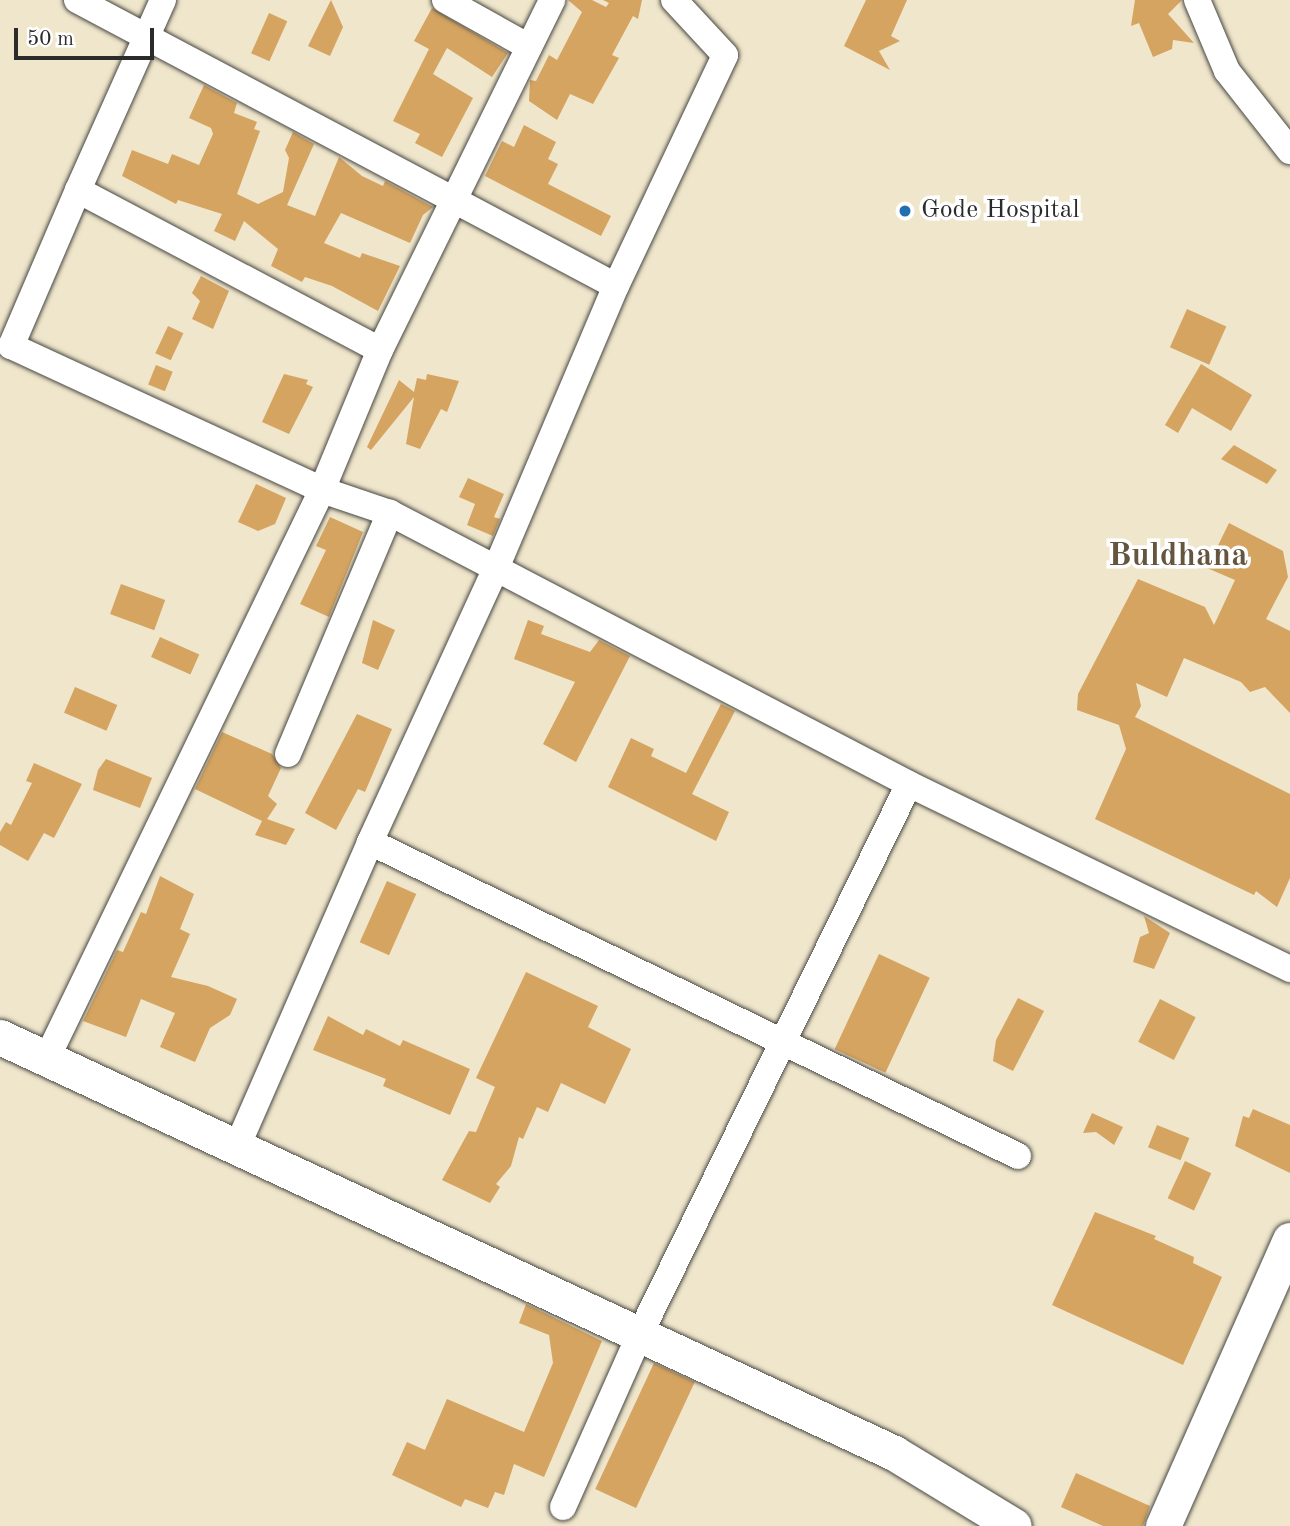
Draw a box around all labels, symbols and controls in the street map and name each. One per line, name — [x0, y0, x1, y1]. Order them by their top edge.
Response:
scale bar — [18, 14, 158, 58]
text: 50 m — [27, 29, 74, 50]
place label: Gode Hospital — [921, 195, 1080, 227]
marker: Gode Hospital — [895, 201, 915, 221]
district label: Buldhana — [1108, 537, 1248, 577]

